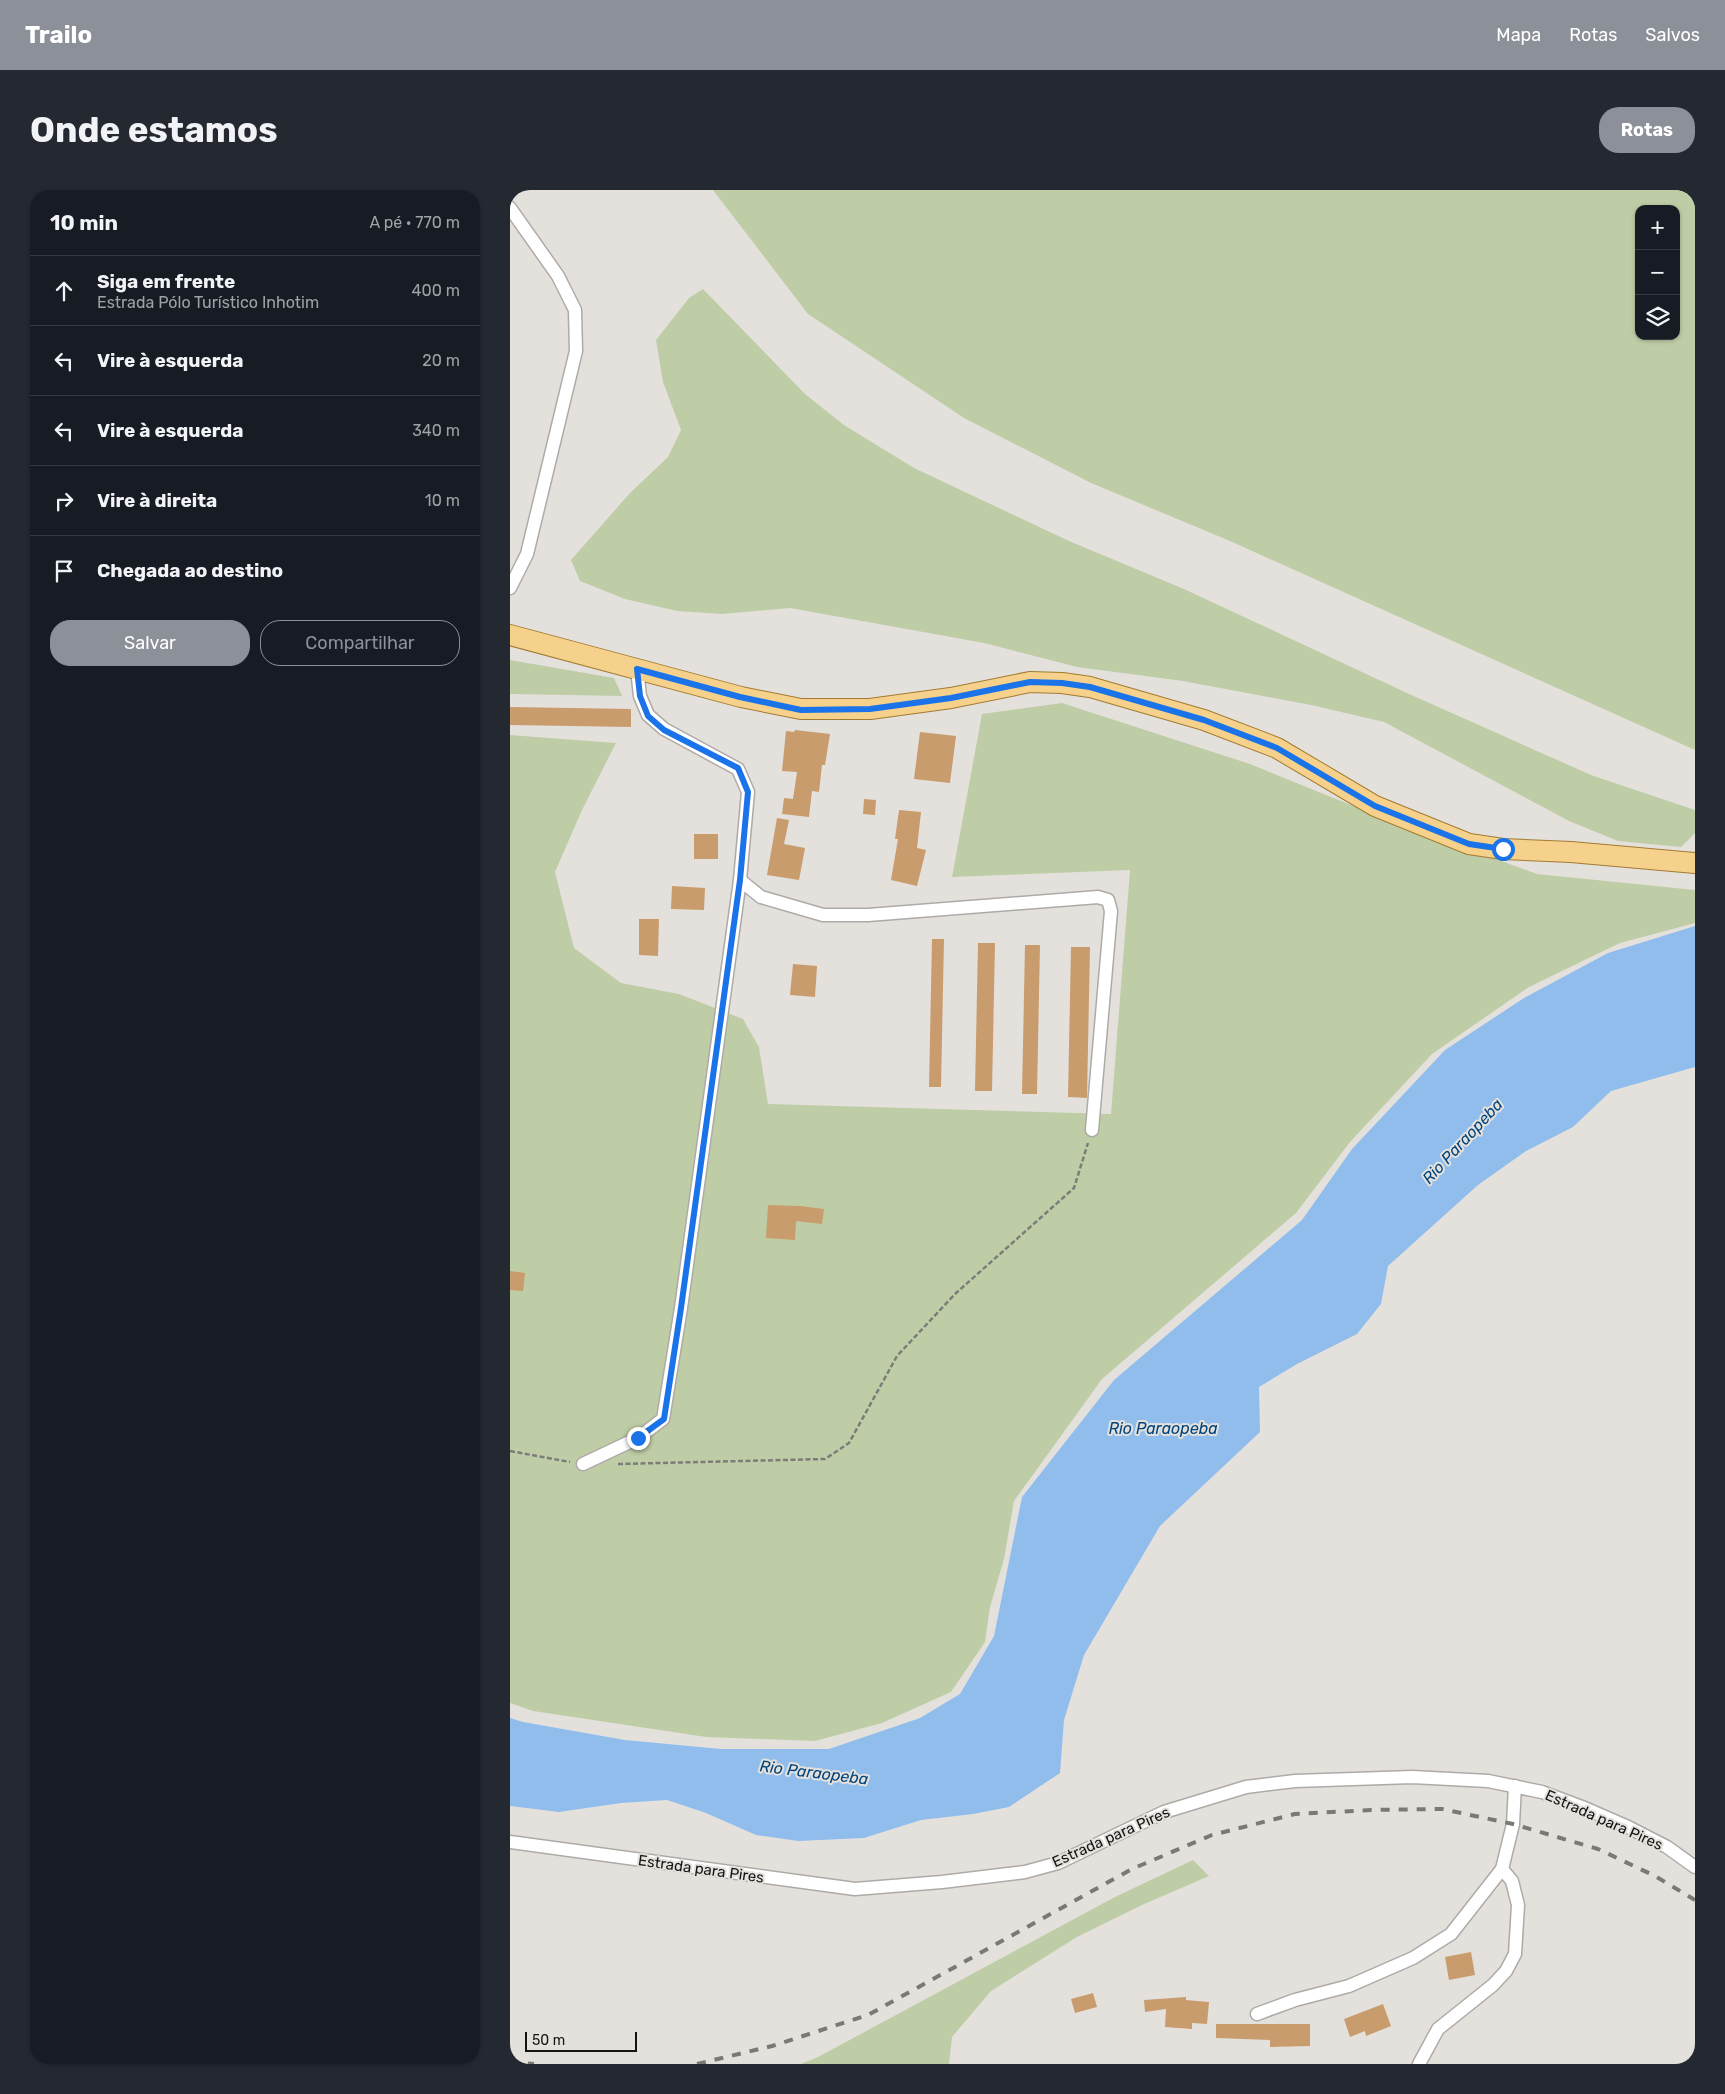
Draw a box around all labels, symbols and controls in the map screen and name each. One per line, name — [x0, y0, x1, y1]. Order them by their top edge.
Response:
text: Trailo — [25, 21, 92, 49]
text: Mapa — [1496, 24, 1541, 46]
text: Rotas — [1569, 24, 1617, 46]
text: Salvos — [1645, 24, 1700, 46]
button: Rotas — [1599, 107, 1695, 153]
text: Onde estamos — [30, 109, 278, 151]
map controls — [1635, 205, 1680, 340]
button: + — [1635, 205, 1680, 250]
text: 10 min — [50, 210, 118, 235]
text: A pé · 770 m — [369, 213, 460, 232]
button: − — [1635, 250, 1680, 295]
text: Siga em frente — [97, 270, 235, 293]
icon: ahead — [50, 277, 78, 305]
text: 400 m — [412, 281, 460, 300]
text: Estrada Pólo Turístico Inhotim — [97, 293, 319, 312]
button: layers — [1635, 295, 1680, 340]
icon: left — [50, 347, 78, 375]
text: Vire à esquerda — [97, 349, 244, 372]
text: 20 m — [422, 351, 460, 370]
icon: left — [50, 417, 78, 445]
text: Vire à esquerda — [97, 419, 244, 442]
text: 340 m — [412, 421, 460, 440]
icon: right — [50, 487, 78, 515]
text: Vire à direita — [97, 489, 217, 512]
text: 10 m — [425, 491, 460, 510]
icon: arrive — [50, 557, 78, 585]
text: Chegada ao destino — [97, 559, 283, 582]
button: Salvar — [50, 620, 250, 666]
button: Compartilhar — [260, 620, 460, 666]
route start — [1492, 838, 1515, 861]
water label: Rio Paraopeba — [1418, 1095, 1507, 1188]
water label: Rio Paraopeba — [1108, 1419, 1218, 1438]
route end — [627, 1427, 650, 1450]
water label: Rio Paraopeba — [759, 1756, 869, 1789]
street label: Estrada para Pires — [1542, 1786, 1666, 1854]
street label: Estrada para Pires — [1049, 1803, 1173, 1871]
street label: Estrada para Pires — [637, 1851, 765, 1887]
scale bar — [525, 2029, 638, 2052]
text: 50 m — [532, 2032, 565, 2049]

